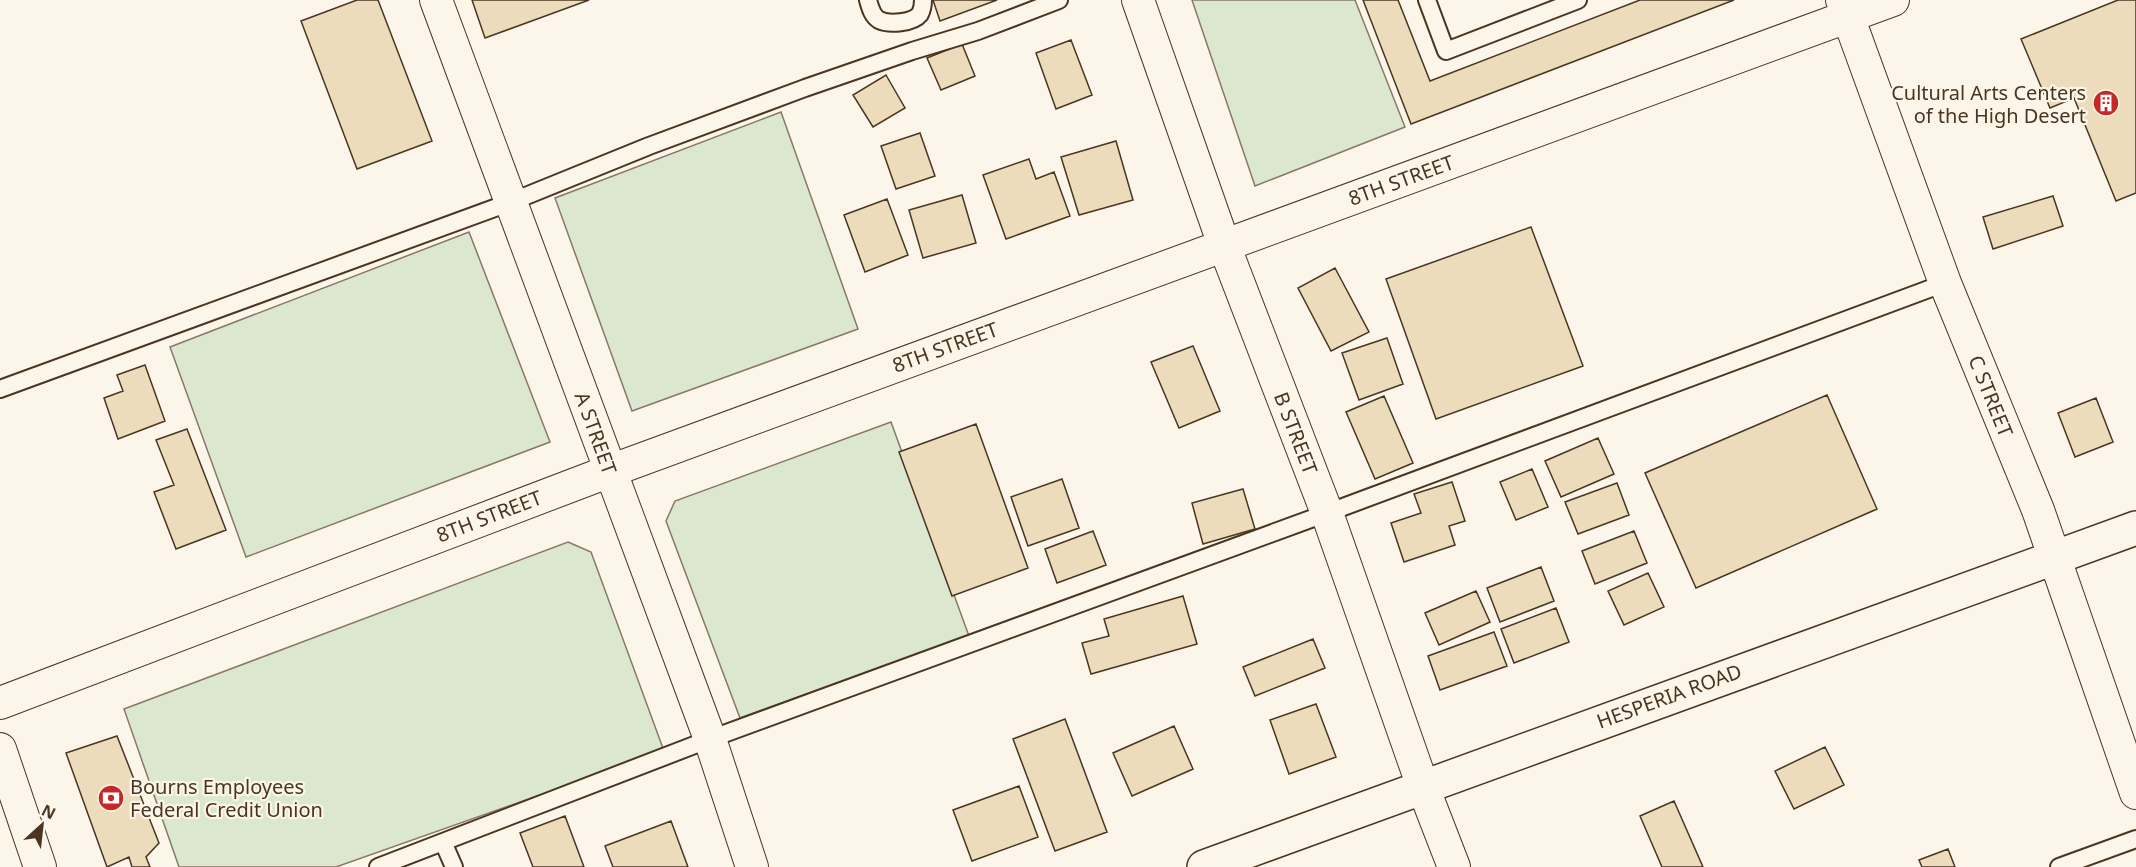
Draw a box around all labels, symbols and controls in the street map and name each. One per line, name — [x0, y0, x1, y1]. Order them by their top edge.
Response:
place label: Cultural Arts Centers of the High Desert — [1891, 79, 2086, 129]
building icon: Cultural Arts Centers of the High Desert — [2091, 88, 2121, 118]
street label: 8TH STREET — [1344, 148, 1458, 212]
street label: 8TH STREET — [888, 315, 1002, 379]
street label: C STREET — [1962, 351, 2020, 441]
street label: A STREET — [569, 388, 623, 478]
street label: B STREET — [1268, 388, 1324, 478]
street label: 8TH STREET — [433, 484, 545, 548]
street label: HESPERIA ROAD — [1593, 657, 1745, 735]
place label: Bourns Employees Federal Credit Union — [130, 773, 323, 823]
bank icon: Bourns Employees Federal Credit Union — [96, 783, 126, 813]
north arrow — [12, 795, 72, 855]
text: N — [38, 799, 60, 824]

